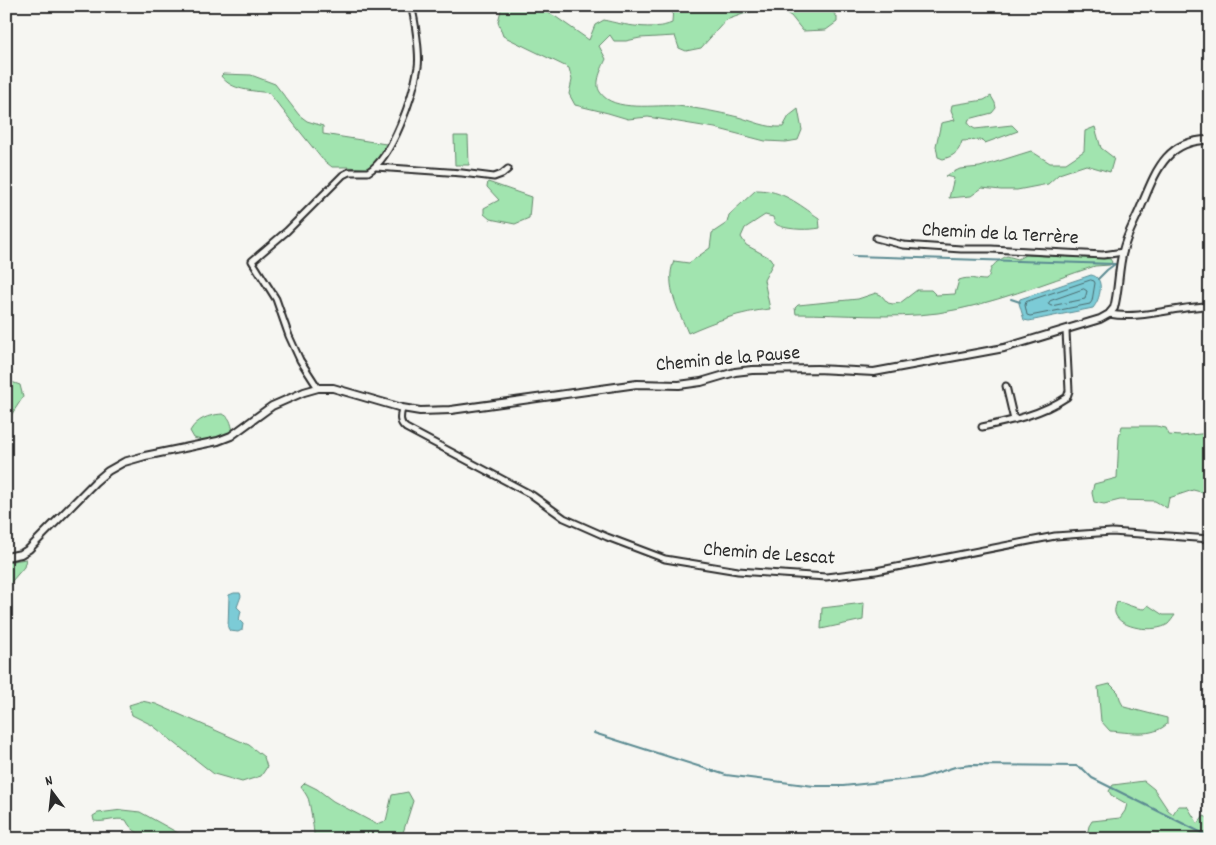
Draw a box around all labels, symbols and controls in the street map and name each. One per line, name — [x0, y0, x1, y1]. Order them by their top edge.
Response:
street label: Chemin de la Terrère — [921, 217, 1079, 253]
street label: Chemin de la Pause — [655, 340, 802, 380]
street label: Chemin de Lescat — [702, 536, 836, 574]
north arrow — [28, 768, 78, 818]
text: N — [43, 771, 55, 792]

